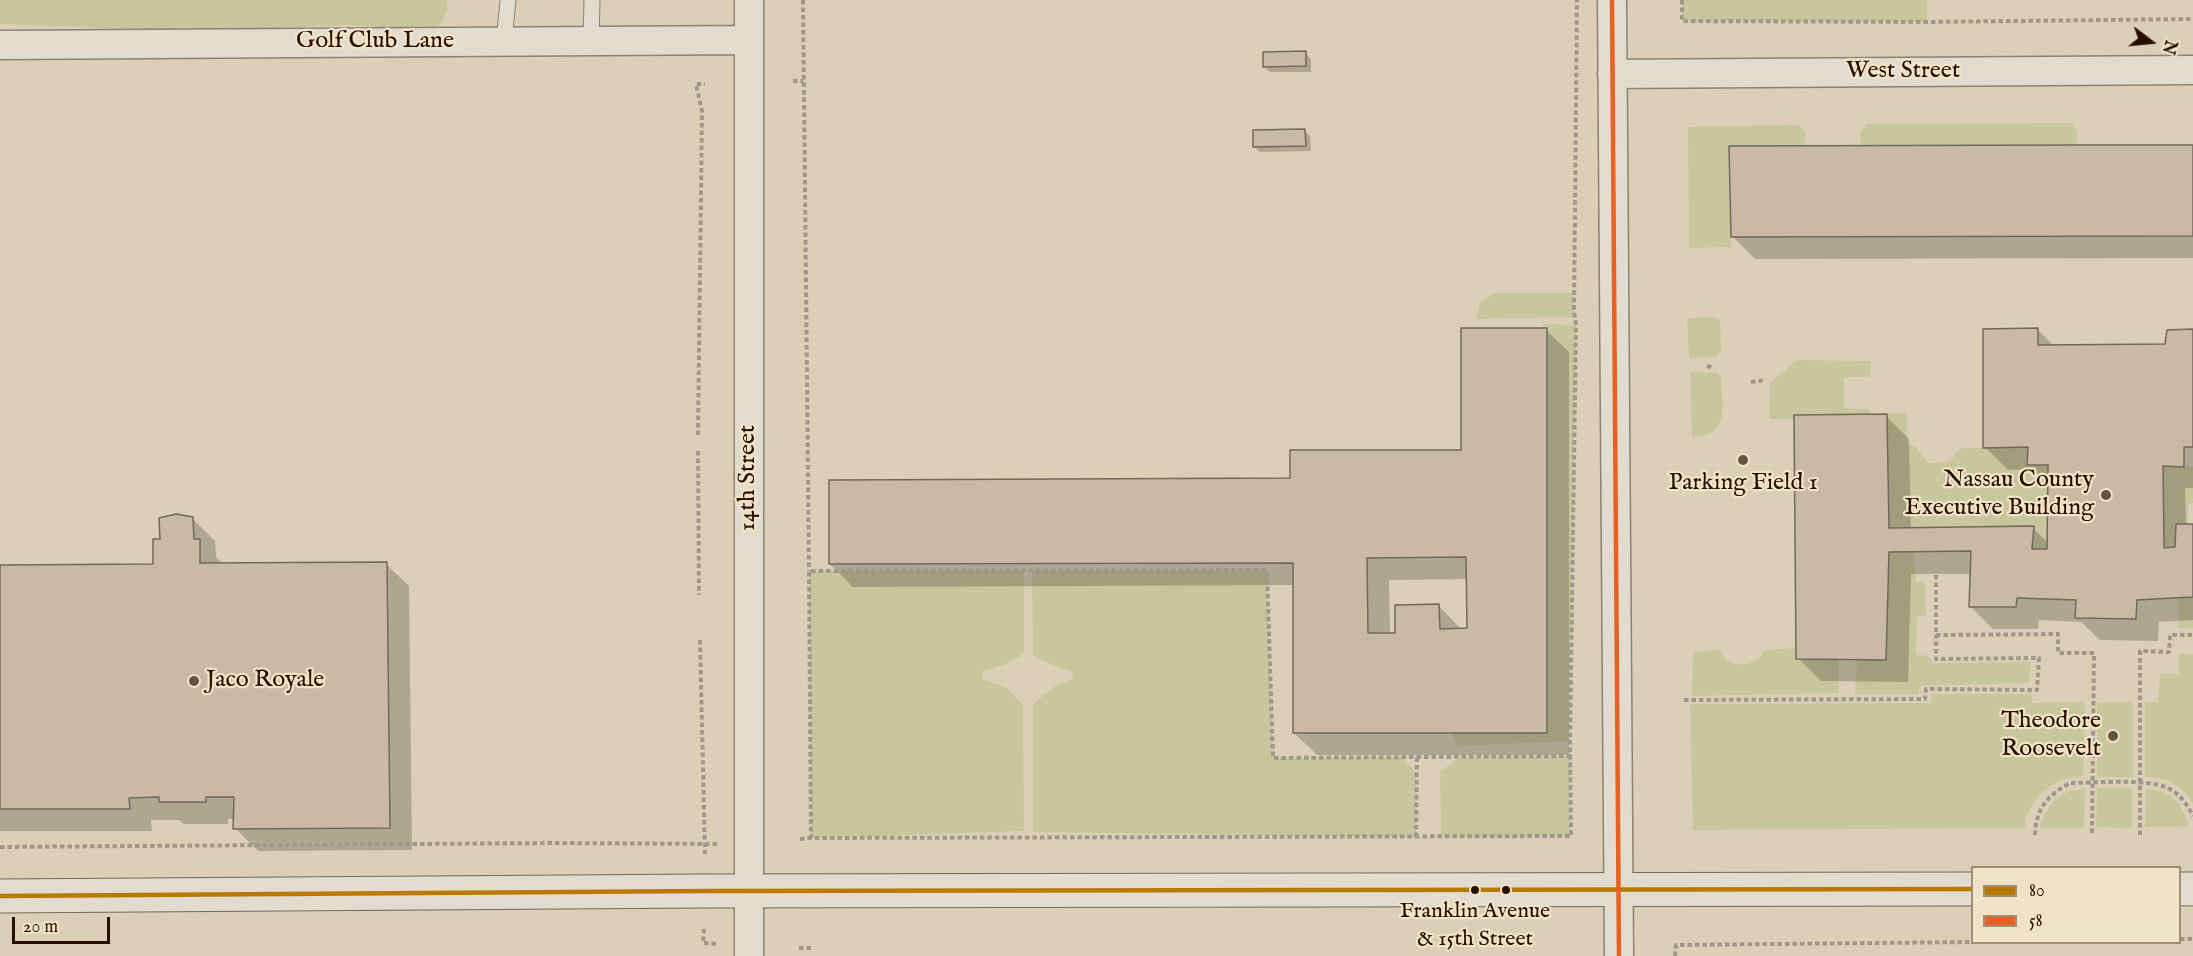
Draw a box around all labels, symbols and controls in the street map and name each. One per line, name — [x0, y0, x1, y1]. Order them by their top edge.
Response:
north arrow — [2121, 12, 2181, 72]
street label: Golf Club Lane — [296, 28, 454, 56]
text: N — [2157, 38, 2180, 56]
street label: West Street — [1846, 58, 1960, 86]
street label: 14th Street — [735, 425, 763, 531]
marker: Parking Field 1 — [1736, 453, 1750, 467]
place label: Nassau County Executive Building — [1905, 467, 2094, 523]
place label: Parking Field 1 — [1668, 470, 1818, 498]
marker: Nassau County Executive Building — [2099, 488, 2113, 502]
place label: Jaco Royale — [206, 667, 324, 695]
marker: Jaco Royale — [187, 674, 201, 688]
place label: Theodore Roosevelt — [2001, 708, 2101, 764]
marker: Theodore Roosevelt — [2106, 729, 2120, 743]
legend — [1971, 866, 2181, 944]
text: 80 — [2029, 880, 2045, 903]
marker: Franklin Avenue & 15th Street — [1469, 884, 1481, 896]
unlabelled marker — [1500, 884, 1512, 896]
place label: Franklin Avenue & 15th Street — [1400, 899, 1550, 950]
scale bar — [15, 905, 112, 943]
text: 58 — [2029, 910, 2043, 933]
text: 20 m — [23, 916, 58, 939]

